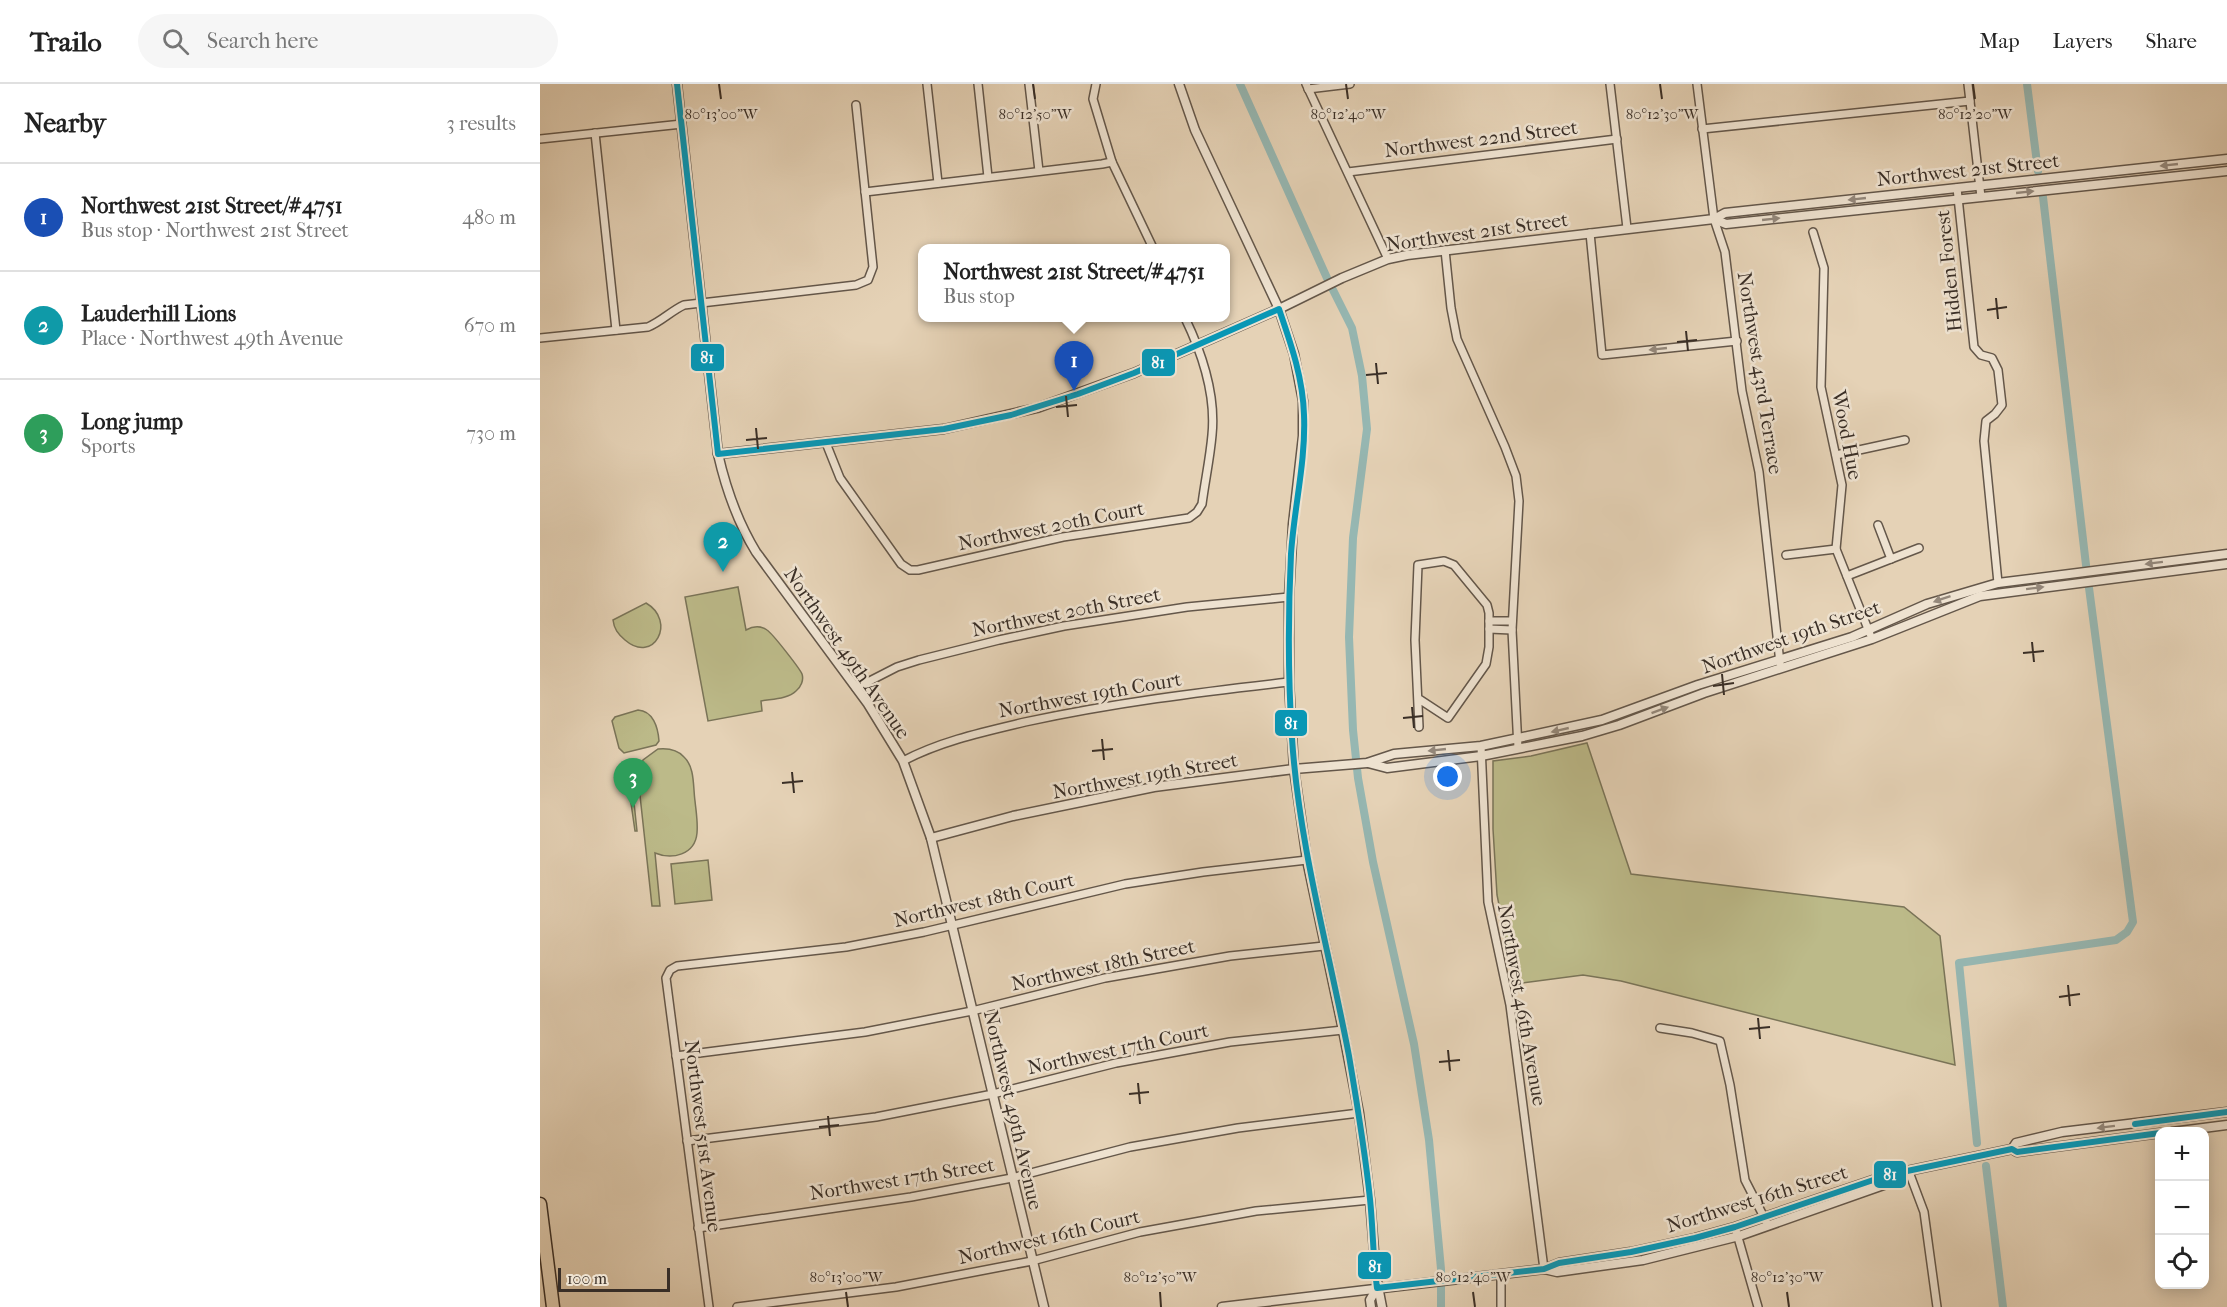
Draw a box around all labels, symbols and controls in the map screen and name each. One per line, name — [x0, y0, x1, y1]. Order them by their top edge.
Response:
search box — [138, 14, 558, 68]
text: Trailo — [30, 25, 102, 58]
icon: search — [159, 25, 192, 58]
text: Search here — [207, 28, 318, 54]
text: Map — [1979, 29, 2020, 53]
text: Layers — [2053, 29, 2112, 53]
text: Share — [2145, 29, 2197, 53]
text: 80°13'00"W — [684, 105, 759, 123]
text: 80°12'50"W — [999, 105, 1073, 123]
text: 80°12'40"W — [1310, 105, 1387, 123]
text: 80°12'30"W — [1626, 105, 1700, 123]
text: 80°12'20"W — [1938, 105, 2013, 123]
text: Nearby — [24, 108, 106, 139]
text: 3 results — [447, 112, 516, 135]
street label: Northwest 22nd Street — [1383, 116, 1579, 162]
street label: Northwest 21st Street — [1876, 149, 2060, 191]
one-way arrow — [2159, 161, 2178, 170]
one-way arrow — [2016, 187, 2035, 197]
text: Northwest 21st Street/#4751 — [81, 193, 343, 219]
one-way arrow — [1847, 194, 1866, 204]
text: 1 — [40, 206, 47, 229]
text: 480 m — [462, 206, 516, 229]
street label: Northwest 21st Street — [1384, 208, 1570, 256]
street label: Hidden Forest — [1931, 209, 1967, 333]
one-way arrow — [1761, 214, 1780, 224]
text: Bus stop · Northwest 21st Street — [81, 219, 349, 242]
popup — [918, 244, 1230, 322]
text: Northwest 21st Street/#4751 — [943, 259, 1205, 285]
street label: Northwest 43rd Terrace — [1733, 270, 1787, 476]
text: Bus stop — [943, 285, 1015, 308]
text: Lauderhill Lions — [81, 301, 236, 327]
text: 2 — [38, 314, 49, 337]
text: 670 m — [464, 314, 516, 337]
text: Place · Northwest 49th Avenue — [81, 327, 343, 350]
pin: 1 — [1054, 342, 1094, 391]
line badge: 81 — [690, 343, 725, 372]
one-way arrow — [1649, 345, 1668, 354]
text: 81 — [700, 348, 714, 367]
line badge: 81 — [1141, 348, 1176, 377]
text: 81 — [1151, 353, 1165, 372]
street label: Wood Hue — [1827, 387, 1867, 482]
text: Long jump — [81, 409, 183, 435]
text: 3 — [39, 422, 48, 445]
text: 730 m — [466, 422, 516, 445]
text: Sports — [81, 435, 135, 458]
street label: Northwest 20th Court — [956, 497, 1146, 555]
pin: 2 — [704, 522, 742, 572]
one-way arrow — [2144, 558, 2163, 568]
street label: Northwest 49th Avenue — [779, 563, 915, 743]
street label: Northwest 20th Street — [970, 582, 1162, 642]
one-way arrow — [2026, 583, 2045, 592]
one-way arrow — [1933, 595, 1951, 605]
street label: Northwest 19th Street — [1699, 596, 1883, 678]
street label: Northwest 19th Court — [997, 668, 1183, 722]
one-way arrow — [1651, 705, 1669, 715]
line badge: 81 — [1274, 709, 1308, 737]
text: 81 — [1284, 714, 1298, 733]
one-way arrow — [1550, 725, 1569, 735]
one-way arrow — [1428, 745, 1447, 755]
street label: Northwest 19th Street — [1051, 748, 1239, 804]
pin: 3 — [614, 758, 652, 808]
your location — [1433, 762, 1462, 791]
street label: Northwest 18th Court — [891, 868, 1077, 932]
street label: Northwest 46th Avenue — [1493, 902, 1551, 1108]
street label: Northwest 18th Street — [1009, 934, 1197, 996]
street label: Northwest 49th Avenue — [979, 1008, 1047, 1212]
street label: Northwest 17th Court — [1025, 1019, 1211, 1079]
street label: Northwest 51st Avenue — [680, 1038, 726, 1234]
one-way arrow — [2097, 1122, 2116, 1132]
map controls — [2155, 1127, 2209, 1289]
button: + — [2155, 1127, 2209, 1181]
street label: Northwest 17th Street — [808, 1153, 996, 1205]
line badge: 81 — [1873, 1160, 1907, 1189]
street label: Northwest 16th Street — [1664, 1161, 1850, 1237]
text: 81 — [1883, 1165, 1897, 1184]
button: − — [2155, 1181, 2209, 1235]
street label: Northwest 16th Court — [956, 1205, 1142, 1269]
button: locate — [2155, 1235, 2209, 1289]
line badge: 81 — [1357, 1251, 1392, 1280]
text: 81 — [1368, 1257, 1382, 1276]
scale bar — [558, 1265, 670, 1292]
text: 80°13'00"W — [809, 1268, 884, 1286]
text: 80°12'50"W — [1124, 1268, 1198, 1286]
text: 80°12'40"W — [1435, 1268, 1512, 1286]
text: 80°12'30"W — [1751, 1268, 1825, 1286]
text: 100 m — [567, 1269, 607, 1288]

